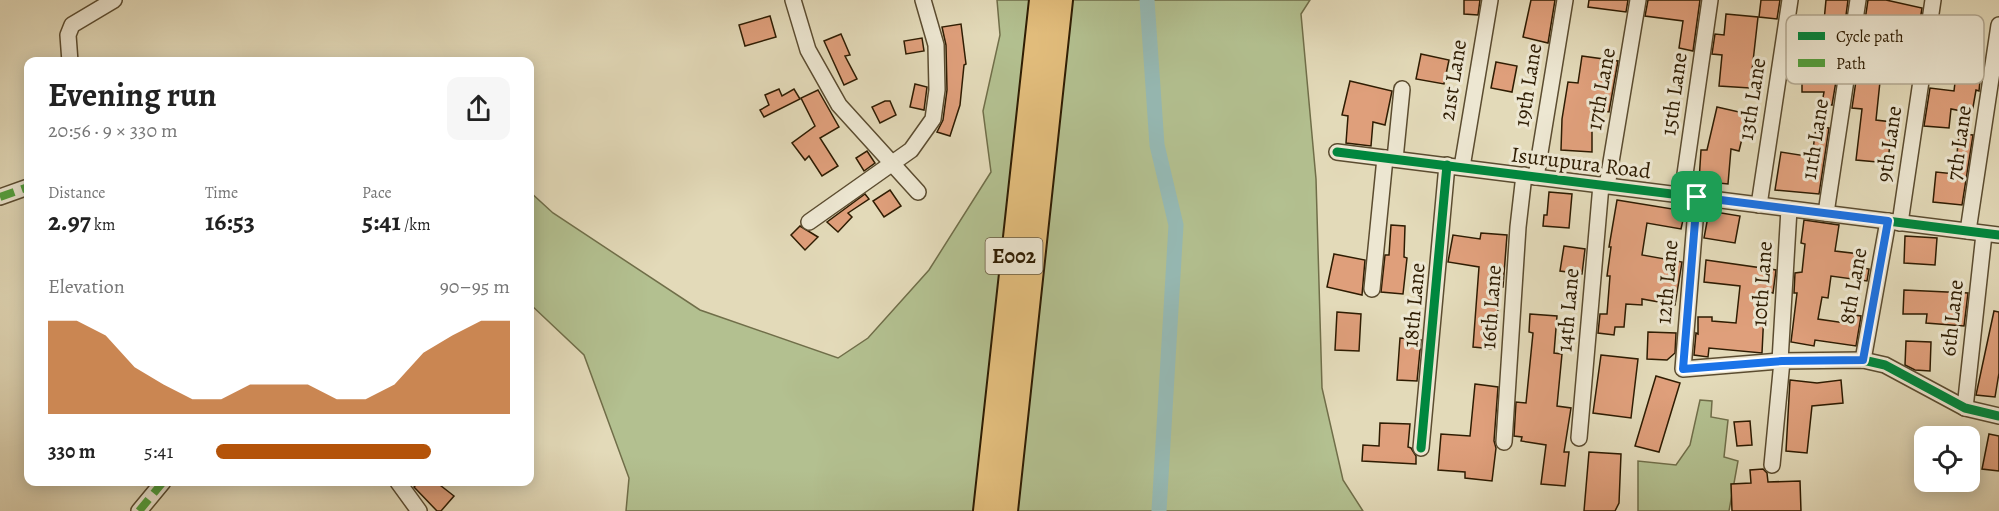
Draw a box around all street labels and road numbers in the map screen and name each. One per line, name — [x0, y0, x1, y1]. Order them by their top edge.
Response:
street label: 21st Lane — [1432, 37, 1474, 123]
street label: 19th Lane — [1507, 41, 1549, 129]
street label: 17th Lane — [1579, 45, 1623, 133]
street label: 15th Lane — [1653, 50, 1695, 138]
street label: 13th Lane — [1731, 55, 1773, 143]
street label: 11th Lane — [1794, 96, 1836, 182]
street label: 7th Lane — [1939, 103, 1979, 183]
street label: 9th Lane — [1869, 104, 1909, 184]
street label: Isurupura Road — [1509, 140, 1653, 186]
road number: E002 — [986, 238, 1042, 274]
street label: 12th Lane — [1648, 239, 1686, 325]
street label: 10th Lane — [1744, 240, 1780, 328]
street label: 8th Lane — [1832, 245, 1874, 327]
street label: 18th Lane — [1395, 261, 1433, 349]
street label: 16th Lane — [1473, 264, 1509, 350]
street label: 14th Lane — [1549, 267, 1587, 353]
street label: 6th Lane — [1933, 278, 1971, 358]

